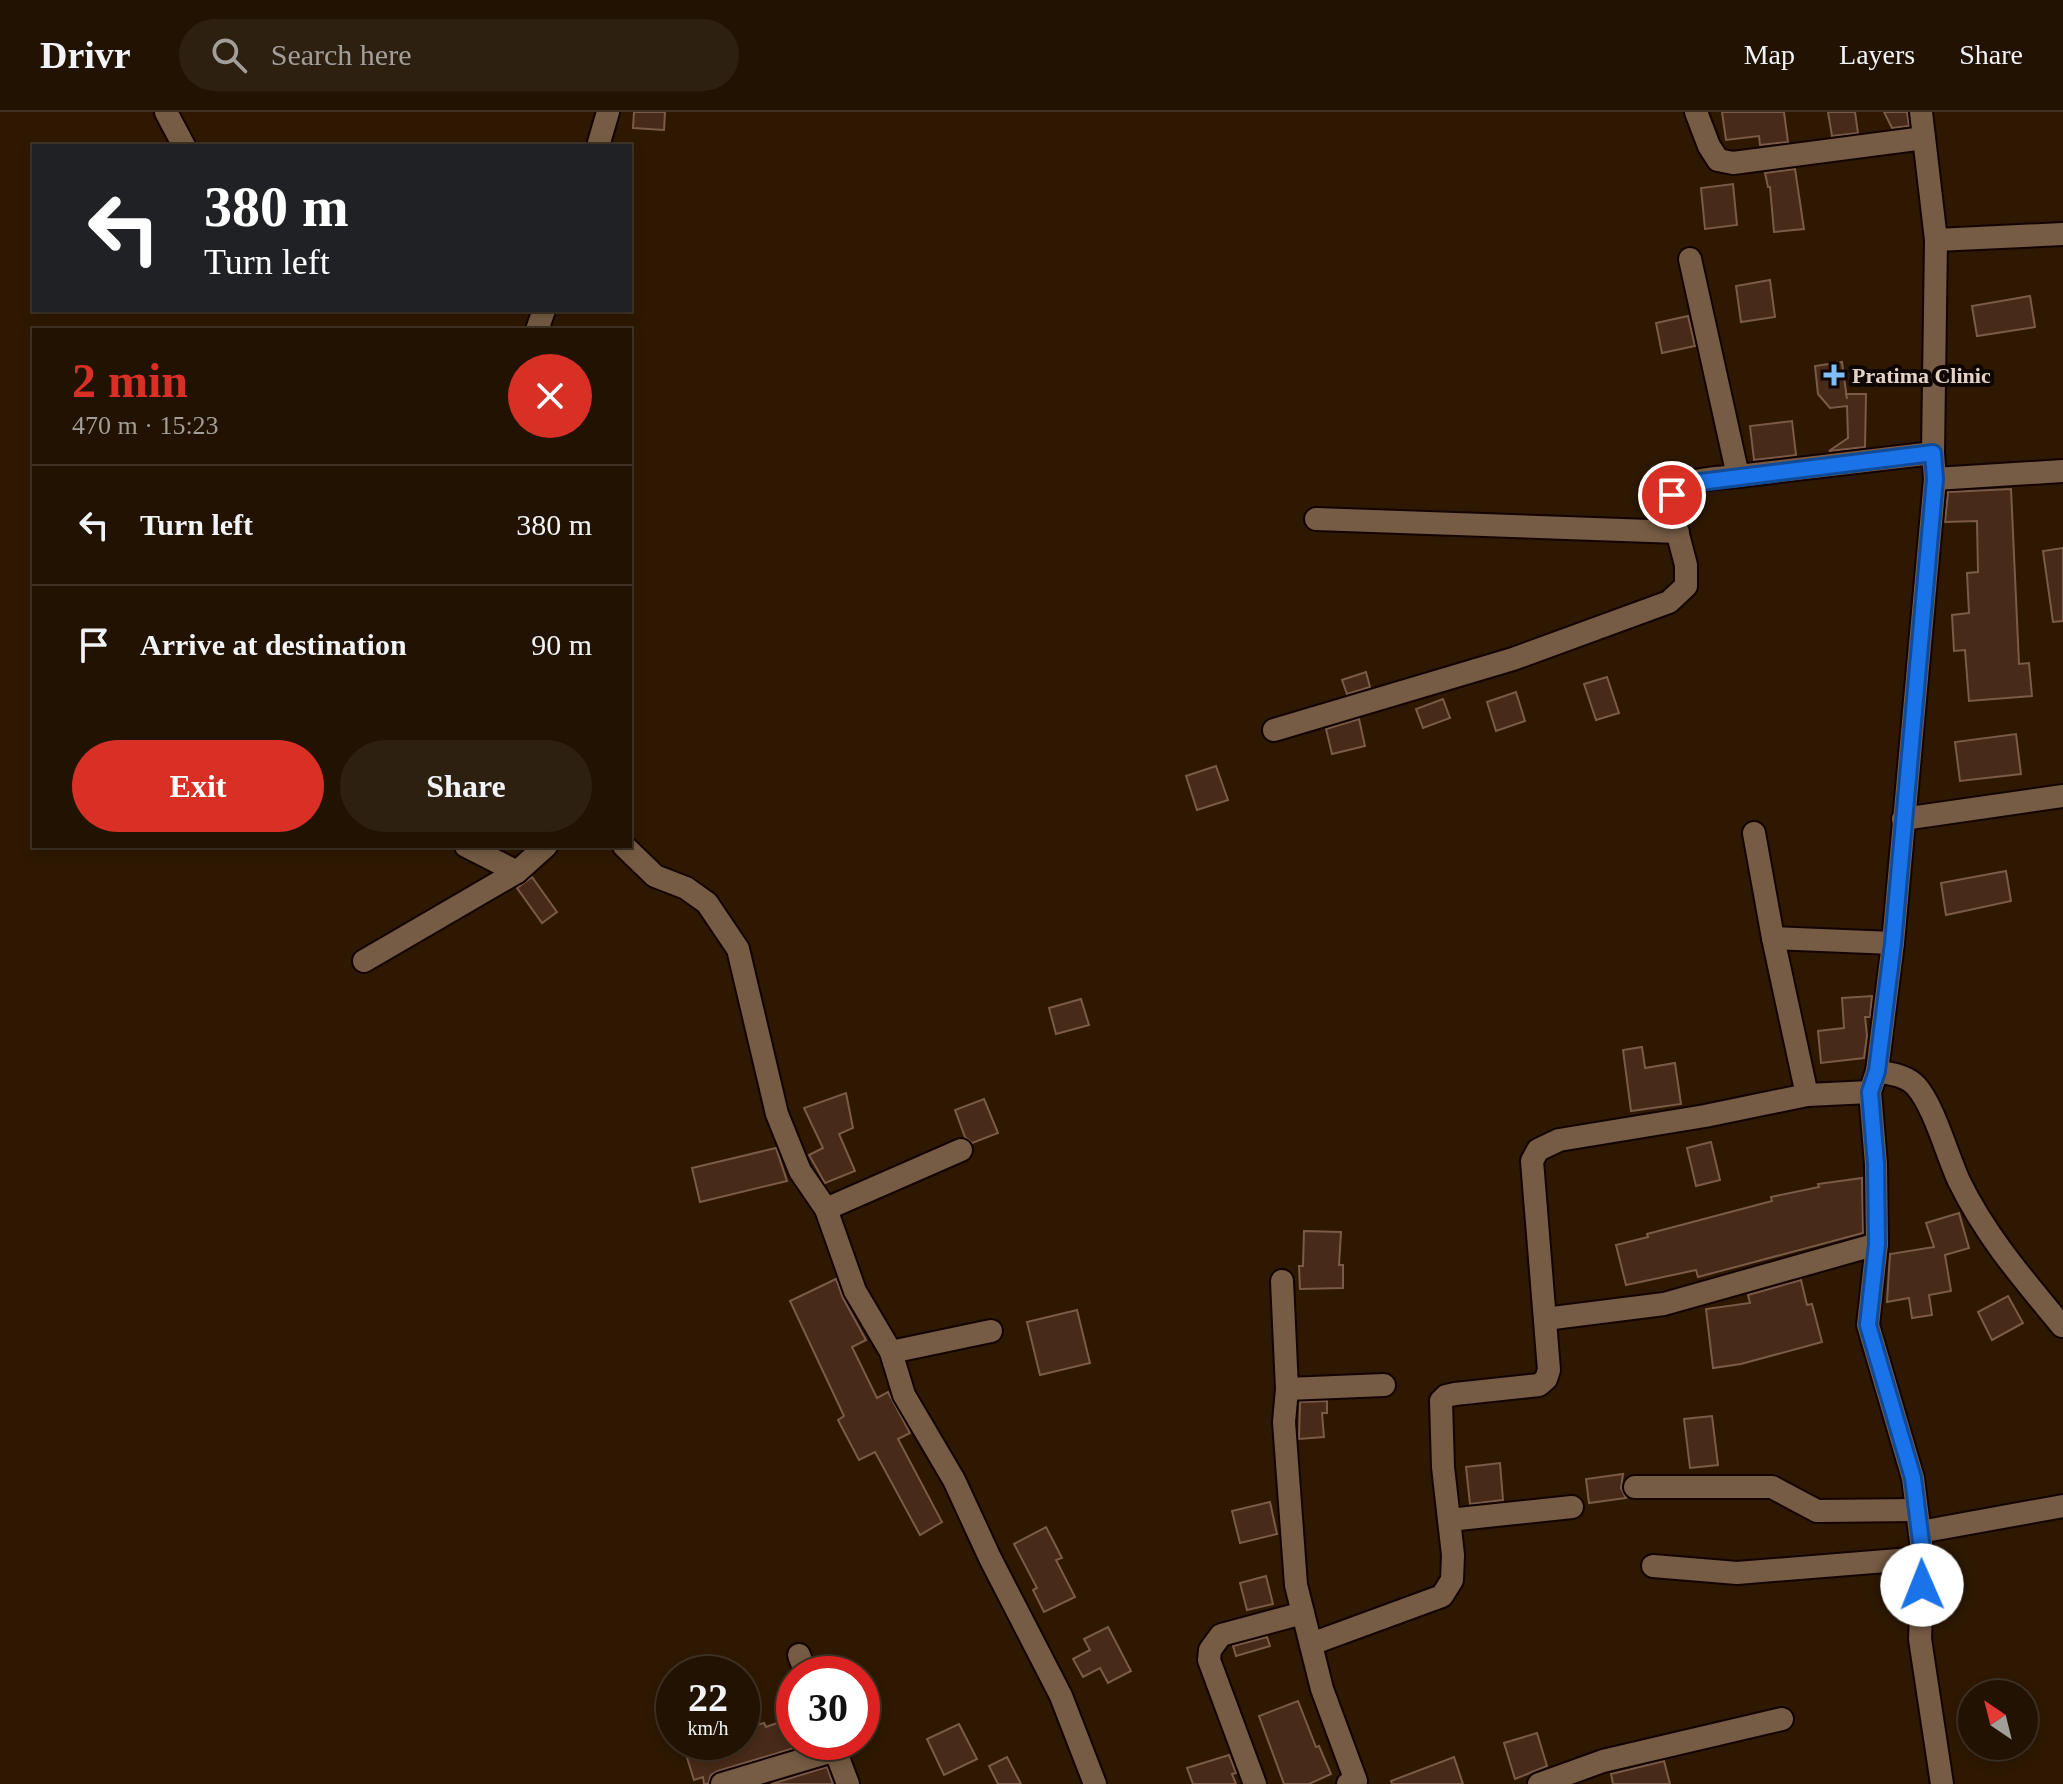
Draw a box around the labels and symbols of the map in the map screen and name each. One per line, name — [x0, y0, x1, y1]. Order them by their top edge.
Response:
place label: Pratima Clinic — [1852, 363, 1991, 388]
marker: Pratima Clinic — [1823, 364, 1845, 386]
pin — [1638, 461, 1706, 529]
position arrow — [1880, 1543, 1964, 1627]
speed limit sign: 30 — [776, 1656, 880, 1760]
north arrow — [1958, 1680, 2038, 1760]

